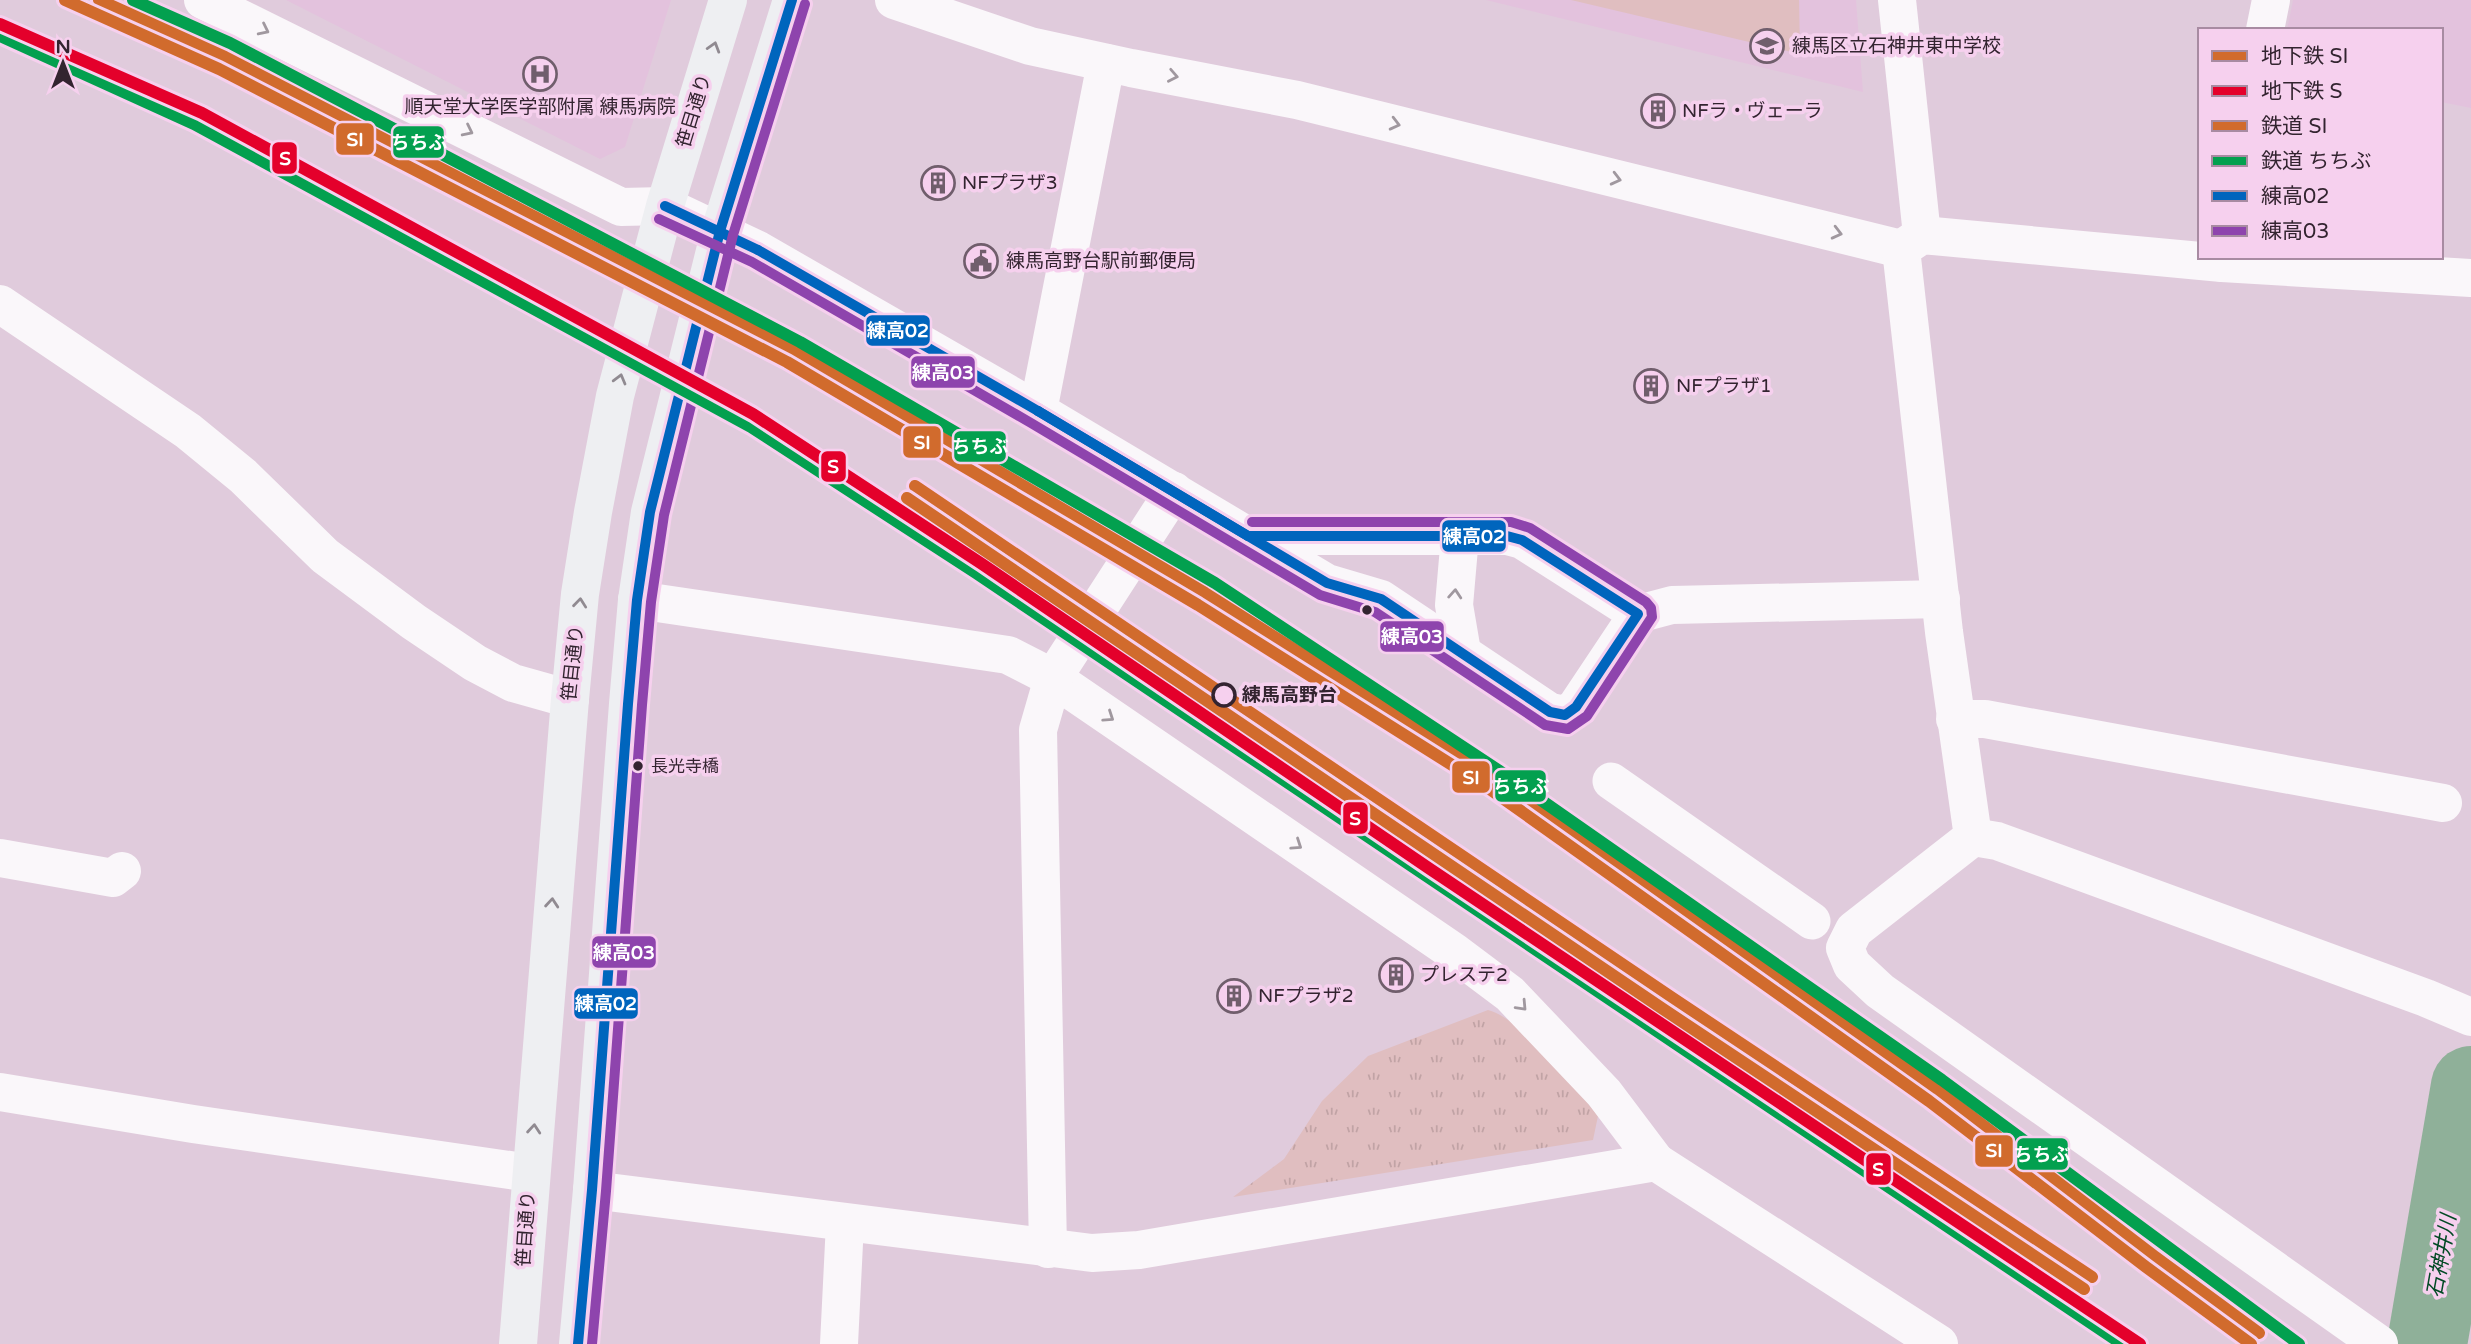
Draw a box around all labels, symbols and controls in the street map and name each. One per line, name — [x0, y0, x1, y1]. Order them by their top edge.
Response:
one-way arrow — [257, 22, 269, 36]
school or university icon: 練馬区立石神井東中学校 — [1748, 27, 1786, 65]
north arrow — [28, 28, 98, 98]
legend — [2198, 28, 2443, 259]
place label: 練馬区立石神井東中学校 — [1792, 35, 2001, 57]
text: N — [55, 36, 71, 58]
one-way arrow — [705, 42, 720, 54]
text: 地下鉄 SI — [2261, 44, 2348, 69]
hospital icon: 順天堂大学医学部附属 練馬病院 — [521, 55, 559, 93]
one-way arrow — [1167, 68, 1179, 83]
street label: 笹目通り — [672, 71, 716, 151]
text: 地下鉄 S — [2261, 79, 2342, 104]
building icon: NFラ・ヴェーラ — [1639, 92, 1677, 130]
place label: 順天堂大学医学部附属 練馬病院 — [405, 96, 675, 118]
place label: NFラ・ヴェーラ — [1682, 100, 1823, 122]
text: 鉄道 SI — [2261, 114, 2327, 139]
one-way arrow — [1389, 116, 1401, 131]
line badge: SI — [335, 122, 375, 156]
one-way arrow — [461, 123, 473, 137]
line badge: ちちぶ — [392, 125, 445, 159]
text: SI — [346, 129, 364, 151]
text: ちちぶ — [390, 132, 448, 154]
line badge: S — [271, 141, 298, 175]
text: S — [279, 148, 291, 170]
text: 鉄道 ちちぶ — [2261, 149, 2371, 174]
building icon: NFプラザ3 — [919, 164, 957, 202]
one-way arrow — [1610, 171, 1622, 186]
place label: NFプラザ3 — [962, 172, 1058, 194]
text: 練高02 — [2261, 184, 2329, 209]
text: 練高03 — [2261, 219, 2329, 244]
one-way arrow — [1831, 225, 1843, 239]
public building icon: 練馬高野台駅前郵便局 — [962, 242, 1000, 280]
place label: 練馬高野台駅前郵便局 — [1006, 250, 1196, 272]
line badge: 練高02 — [865, 314, 931, 347]
text: 練高02 — [867, 320, 929, 342]
line badge: 練高03 — [910, 355, 976, 389]
text: 練高03 — [912, 362, 974, 384]
building icon: NFプラザ1 — [1632, 367, 1670, 405]
one-way arrow — [612, 373, 626, 385]
place label: NFプラザ1 — [1676, 375, 1772, 397]
line badge: SI — [902, 425, 942, 459]
line badge: ちちぶ — [953, 430, 1007, 463]
text: SI — [913, 432, 931, 454]
text: ちちぶ — [951, 436, 1009, 458]
line badge: S — [820, 450, 847, 483]
text: S — [827, 456, 839, 478]
line badge: 練高02 — [1441, 519, 1507, 553]
text: 練高02 — [1443, 526, 1505, 548]
one-way arrow — [1447, 588, 1462, 599]
one-way arrow — [572, 597, 587, 609]
unlabelled marker — [1360, 603, 1374, 617]
line badge: 練高03 — [1379, 620, 1445, 653]
street label: 笹目通り — [558, 624, 588, 702]
text: 練高03 — [1381, 626, 1443, 648]
marker: 練馬高野台 — [1212, 683, 1236, 707]
place label: 練馬高野台 — [1242, 684, 1337, 706]
one-way arrow — [1101, 709, 1114, 721]
place label: 長光寺橋 — [651, 756, 719, 777]
marker: 長光寺橋 — [631, 759, 645, 773]
line badge: SI — [1451, 760, 1491, 794]
text: SI — [1462, 767, 1480, 789]
line badge: ちちぶ — [1494, 769, 1547, 803]
text: ちちぶ — [1492, 776, 1550, 798]
line badge: S — [1342, 801, 1369, 835]
text: S — [1349, 808, 1361, 830]
one-way arrow — [1289, 837, 1302, 849]
one-way arrow — [544, 897, 559, 908]
line badge: 練高03 — [591, 935, 657, 969]
text: 練高03 — [593, 942, 655, 964]
building icon: プレステ2 — [1377, 956, 1415, 994]
place label: プレステ2 — [1420, 964, 1508, 986]
building icon: NFプラザ2 — [1215, 977, 1253, 1015]
place label: NFプラザ2 — [1258, 985, 1354, 1007]
line badge: 練高02 — [573, 987, 639, 1020]
text: 練高02 — [575, 993, 637, 1015]
one-way arrow — [1513, 997, 1526, 1010]
one-way arrow — [526, 1124, 541, 1135]
line badge: SI — [1974, 1134, 2014, 1168]
line badge: ちちぶ — [2016, 1137, 2069, 1171]
text: SI — [1985, 1140, 2003, 1162]
text: ちちぶ — [2013, 1144, 2071, 1166]
line badge: S — [1865, 1152, 1892, 1186]
text: S — [1872, 1159, 1884, 1181]
street label: 笹目通り — [512, 1190, 540, 1268]
water label: 石神井川 — [2422, 1210, 2462, 1300]

